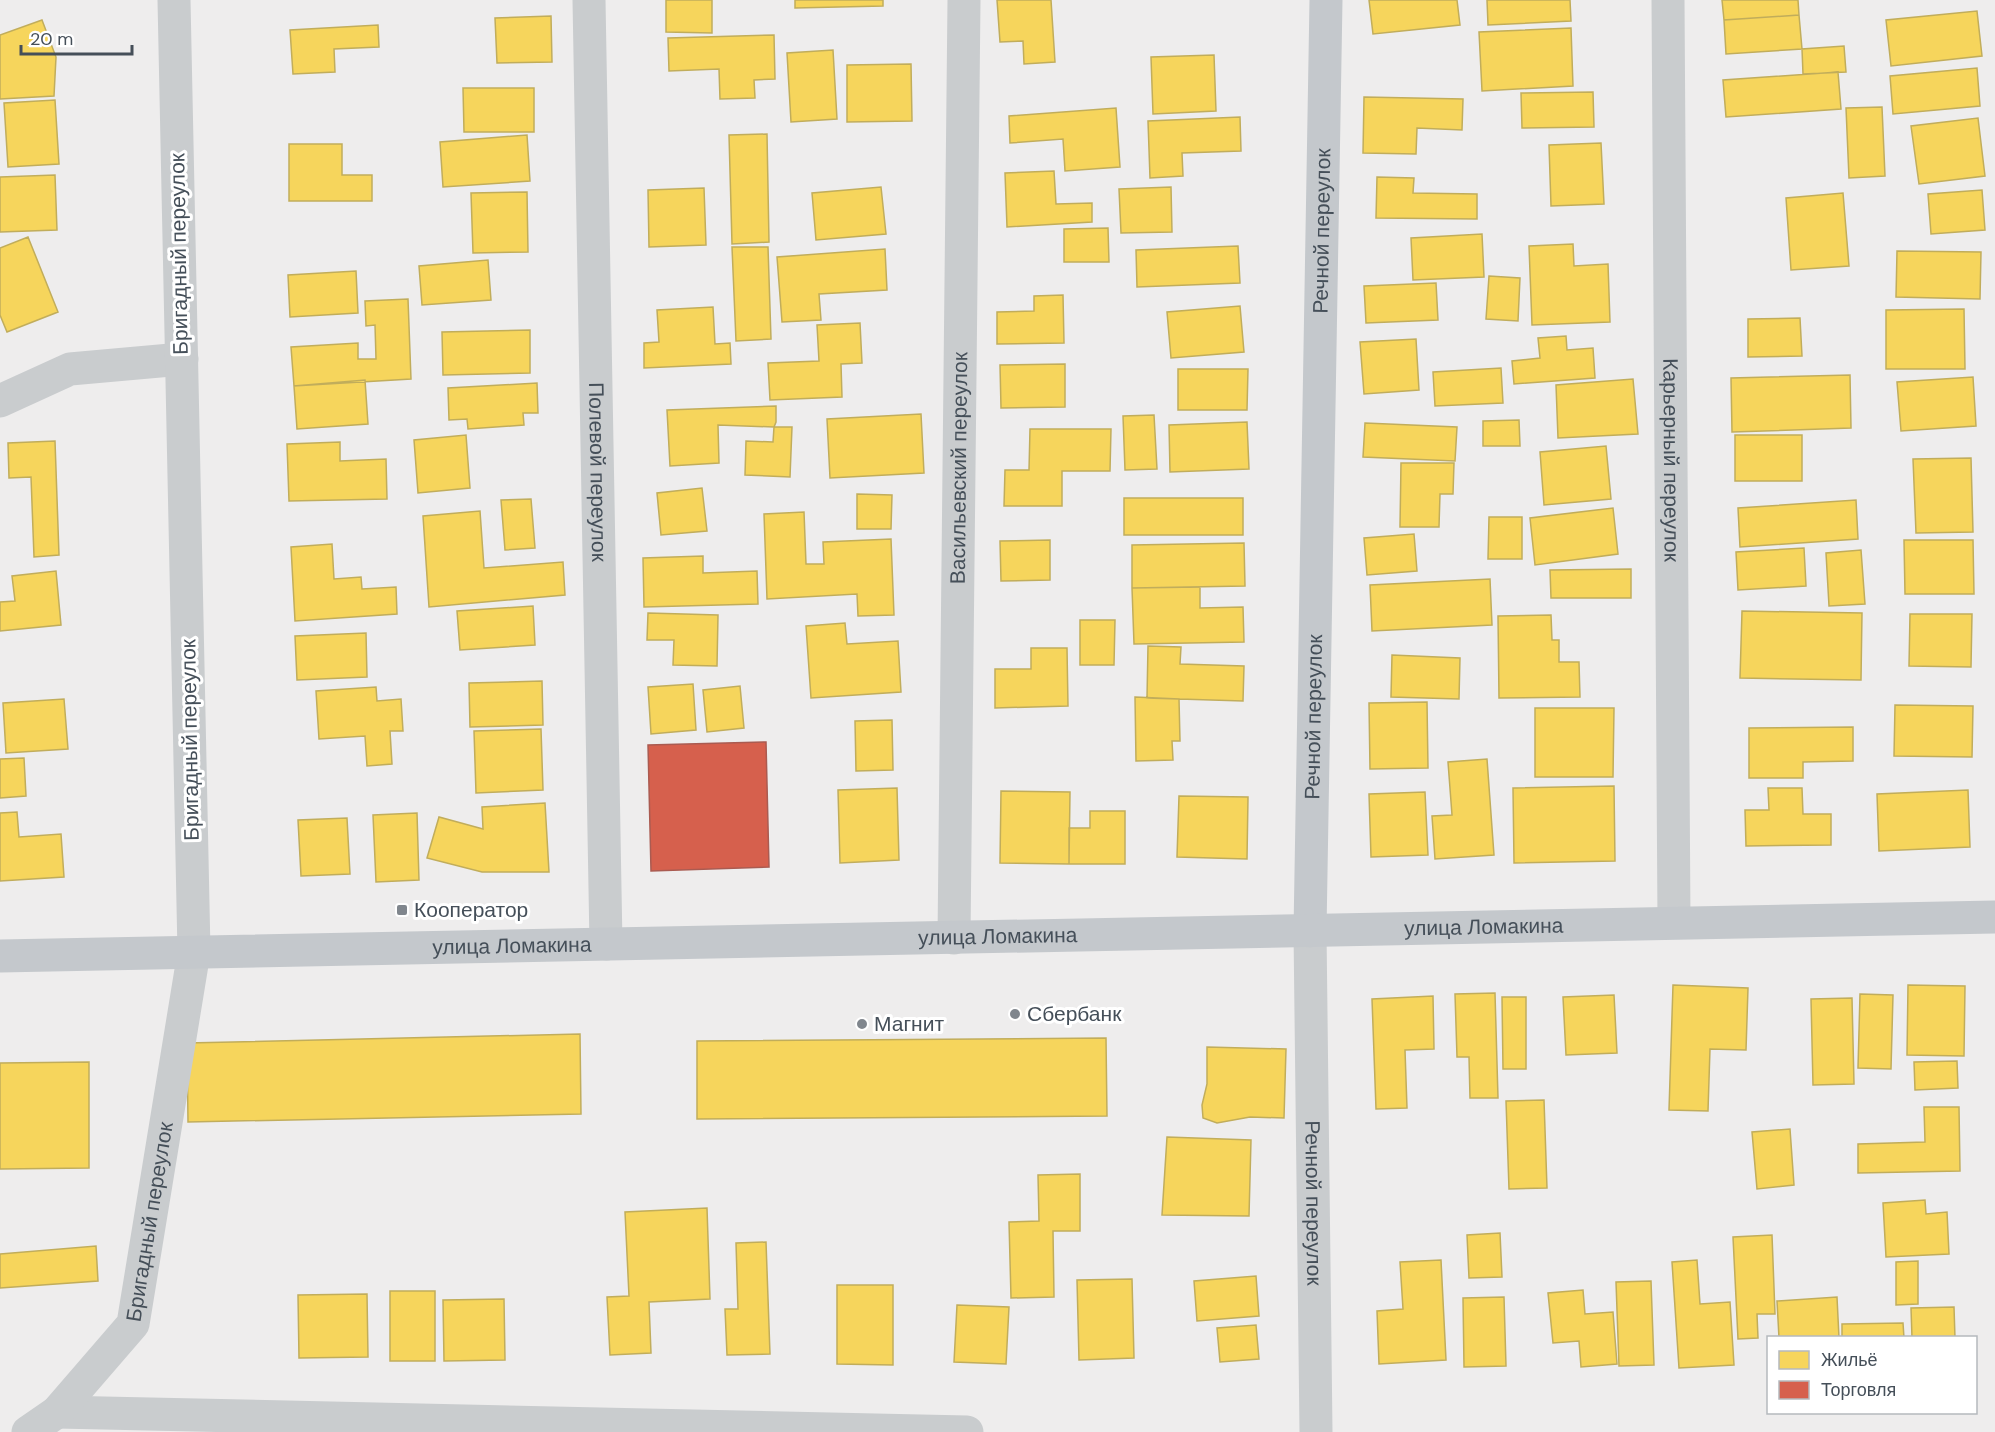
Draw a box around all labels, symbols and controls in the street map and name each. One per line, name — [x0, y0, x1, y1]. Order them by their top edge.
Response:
scale bar — [21, 18, 132, 56]
text: 20 m — [30, 27, 73, 51]
street label: Речной переулок — [1307, 147, 1337, 314]
street label: Бригадный переулок — [163, 152, 195, 355]
street label: Васильевский переулок — [944, 351, 974, 584]
street label: Карьерный переулок — [1656, 358, 1686, 563]
street label: Полевой переулок — [582, 382, 613, 563]
street label: Речной переулок — [1298, 633, 1329, 800]
street label: Бригадный переулок — [174, 638, 206, 841]
place label: Кооператор — [414, 896, 528, 924]
marker: Кооператор — [395, 903, 409, 917]
street label: улица Ломакина — [1404, 911, 1564, 943]
street label: улица Ломакина — [918, 921, 1078, 952]
street label: улица Ломакина — [432, 930, 592, 962]
place label: Сбербанк — [1027, 1000, 1122, 1028]
marker: Сбербанк — [1008, 1007, 1022, 1021]
place label: Магнит — [874, 1010, 944, 1038]
marker: Магнит — [855, 1017, 869, 1031]
street label: Бригадный переулок — [120, 1119, 180, 1324]
street label: Речной переулок — [1298, 1120, 1328, 1287]
legend — [1767, 1336, 1977, 1414]
text: Жильё — [1821, 1348, 1878, 1372]
text: Торговля — [1821, 1378, 1896, 1402]

